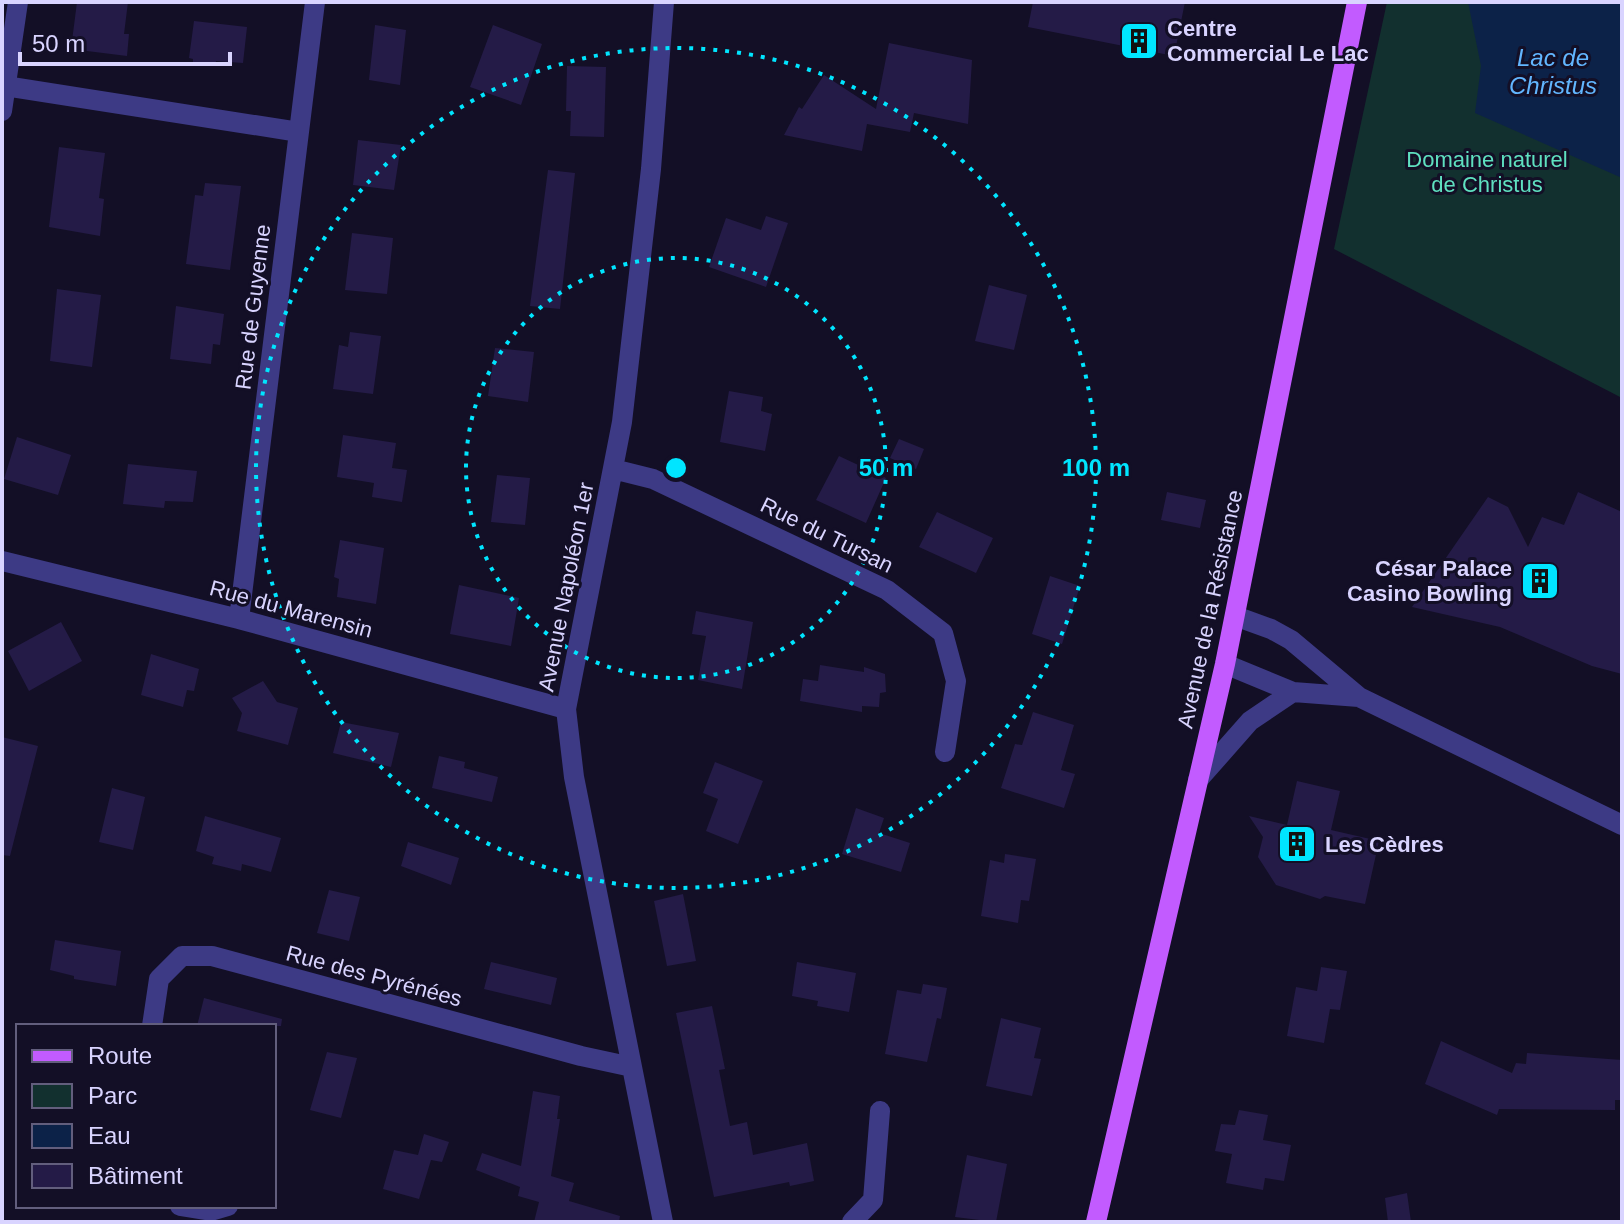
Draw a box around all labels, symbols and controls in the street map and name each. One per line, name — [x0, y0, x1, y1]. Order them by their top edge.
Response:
scale bar — [20, 16, 230, 66]
place label: Centre Commercial Le Lac — [1167, 16, 1369, 66]
building icon: Centre Commercial Le Lac — [1118, 20, 1160, 62]
text: 50 m — [32, 30, 85, 57]
water label: Lac de Christus — [1509, 44, 1597, 99]
park label: Domaine naturel de Christus — [1406, 147, 1568, 197]
street label: Rue de Guyenne — [230, 223, 276, 391]
centre of rings — [662, 454, 690, 482]
text: 50 m — [859, 454, 913, 481]
text: 100 m — [1062, 454, 1130, 481]
street label: Avenue Napoléon 1er — [533, 480, 599, 694]
street label: Avenue de la Résistance — [1173, 488, 1247, 730]
street label: Rue du Tursan — [757, 492, 897, 578]
place label: César Palace Casino Bowling — [1347, 556, 1512, 606]
building icon: César Palace Casino Bowling — [1519, 560, 1561, 602]
street label: Rue du Marensin — [207, 575, 375, 643]
building icon: Les Cèdres — [1276, 823, 1318, 865]
place label: Les Cèdres — [1325, 832, 1444, 857]
street label: Rue des Pyrénées — [283, 941, 465, 1011]
legend — [16, 1024, 276, 1208]
text: Route — [88, 1042, 152, 1069]
text: Parc — [88, 1082, 137, 1109]
text: Eau — [88, 1122, 131, 1149]
text: Bâtiment — [88, 1162, 183, 1189]

